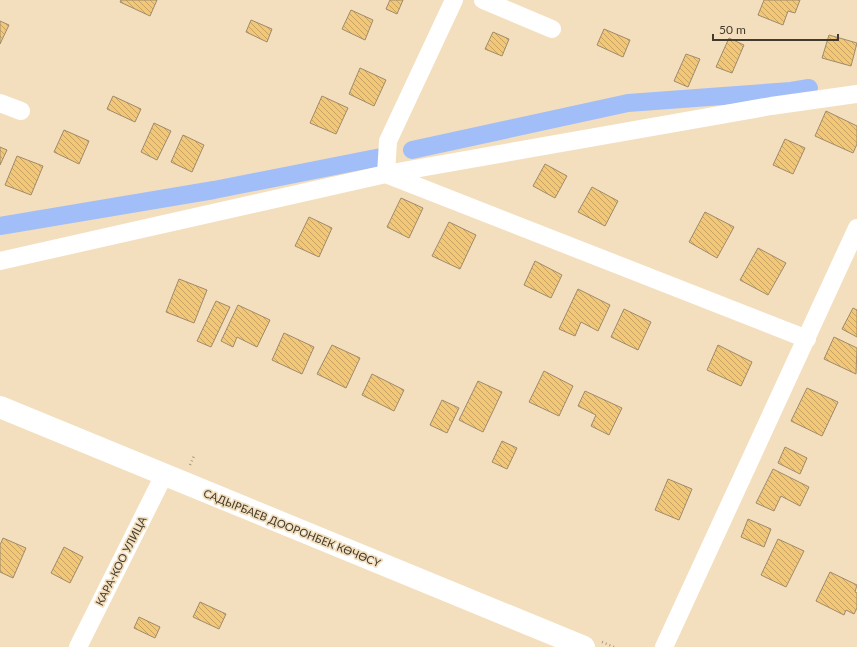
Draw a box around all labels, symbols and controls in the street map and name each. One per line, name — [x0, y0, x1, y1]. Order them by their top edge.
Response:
scale bar — [713, 16, 838, 42]
text: 50 m — [719, 22, 746, 37]
street label: САДЫРБАЕВ ДООРОНБЕК КӨЧӨСҮ — [202, 486, 383, 569]
street label: КАРА-КОО УЛИЦА — [92, 513, 149, 608]

